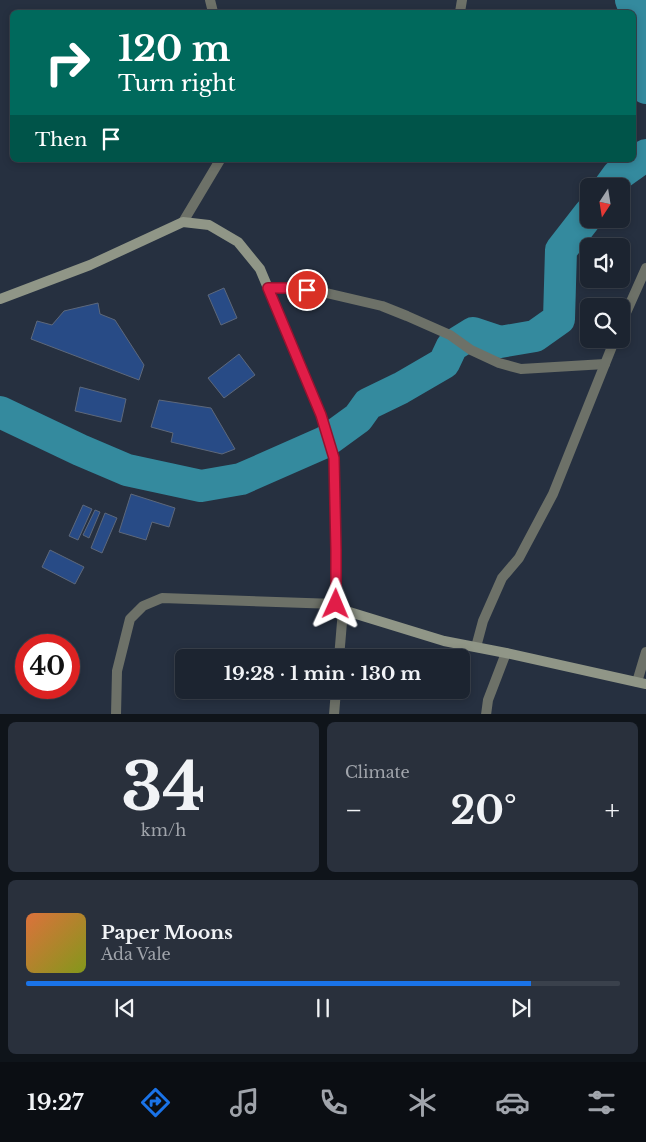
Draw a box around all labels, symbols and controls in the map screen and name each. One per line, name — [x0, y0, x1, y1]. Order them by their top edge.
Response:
text: 120 m — [118, 27, 231, 70]
icon: right — [35, 30, 100, 95]
text: Turn right — [118, 70, 236, 97]
icon: arrive — [97, 125, 125, 153]
text: Then — [35, 128, 87, 151]
north arrow — [580, 178, 630, 228]
map controls — [580, 178, 630, 348]
button: sound — [580, 238, 630, 288]
pin — [286, 269, 328, 311]
icon: arrive — [293, 276, 321, 304]
button: search — [580, 298, 630, 348]
position arrow — [309, 577, 361, 629]
speed limit sign: 40 — [15, 634, 80, 699]
text: 19:28 · 1 min · 130 m — [224, 662, 421, 685]
text: 34 — [121, 747, 206, 828]
text: Climate — [345, 762, 410, 782]
text: 20° — [451, 787, 517, 834]
text: − — [345, 793, 363, 828]
text: + — [605, 793, 620, 828]
text: km/h — [141, 820, 186, 840]
text: Paper Moons — [101, 921, 233, 944]
text: Ada Vale — [101, 944, 171, 964]
icon: previous — [111, 994, 139, 1022]
icon: pause — [309, 994, 337, 1022]
icon: next — [507, 994, 535, 1022]
icon: directions — [138, 1085, 173, 1120]
icon: music — [227, 1085, 262, 1120]
icon: phone — [316, 1085, 351, 1120]
icon: climate — [405, 1085, 440, 1120]
icon: car — [495, 1085, 530, 1120]
icon: filters — [584, 1085, 619, 1120]
text: 19:27 — [27, 1089, 83, 1116]

